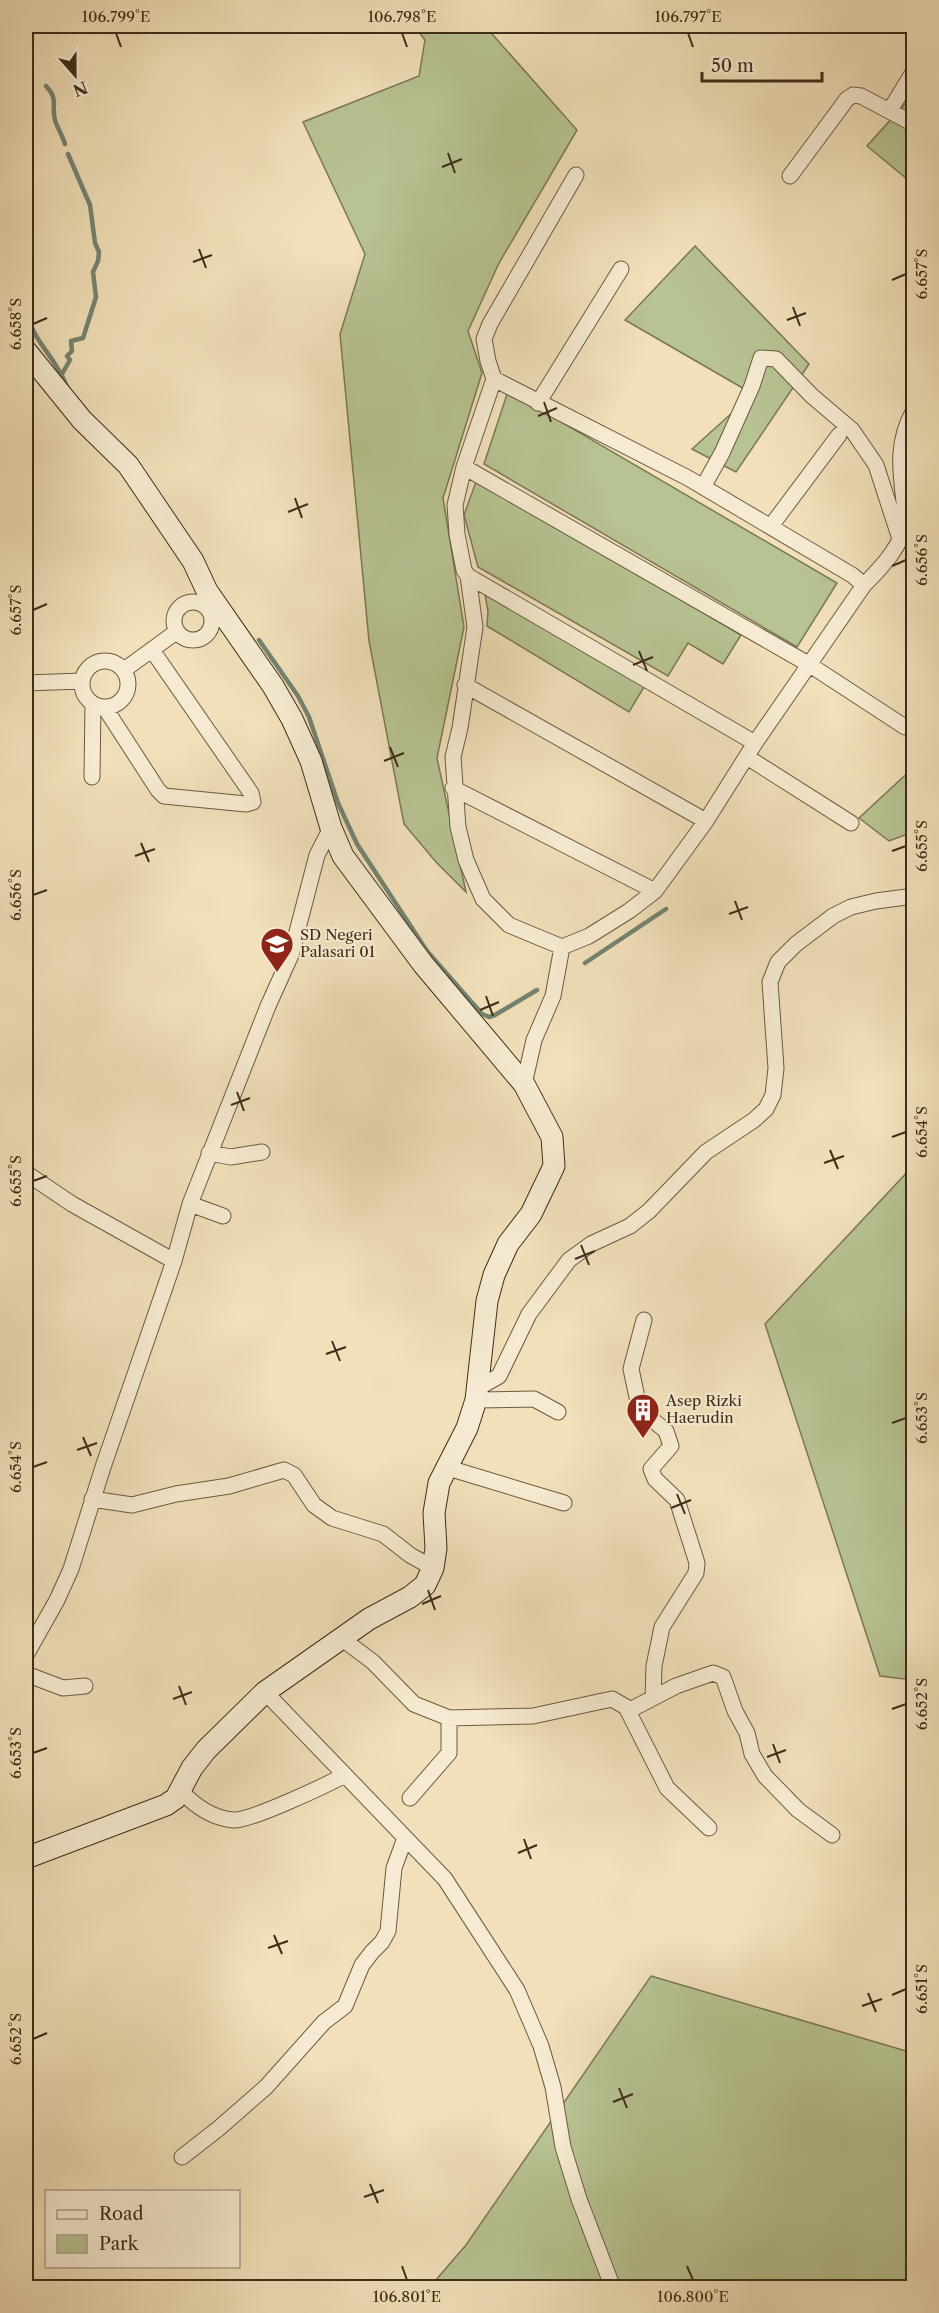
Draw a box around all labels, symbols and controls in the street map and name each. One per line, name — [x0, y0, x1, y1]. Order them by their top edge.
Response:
text: 106.799°E — [82, 7, 150, 26]
text: 106.798°E — [368, 7, 436, 26]
text: 106.797°E — [654, 7, 722, 26]
north arrow — [45, 45, 105, 105]
scale bar — [702, 45, 822, 83]
text: 50 m — [711, 55, 754, 77]
text: N — [70, 77, 90, 101]
text: 6.657°S — [912, 248, 931, 300]
text: 6.658°S — [6, 298, 25, 350]
text: 6.656°S — [912, 534, 931, 586]
text: 6.657°S — [6, 584, 25, 636]
text: 6.655°S — [912, 820, 931, 872]
text: 6.656°S — [6, 869, 25, 921]
place label: SD Negeri Palasari 01 — [300, 925, 376, 961]
school or university icon: SD Negeri Palasari 01 — [259, 926, 295, 973]
text: 6.654°S — [912, 1106, 931, 1158]
text: 6.655°S — [6, 1155, 25, 1207]
place label: Asep Rizki Haerudin — [665, 1391, 742, 1427]
building icon: Asep Rizki Haerudin — [625, 1392, 661, 1439]
text: 6.653°S — [912, 1392, 931, 1444]
text: 6.654°S — [6, 1441, 25, 1493]
text: 6.652°S — [912, 1678, 931, 1730]
text: 6.653°S — [6, 1727, 25, 1779]
text: 6.651°S — [912, 1964, 931, 2014]
text: 6.652°S — [6, 2013, 25, 2065]
legend — [45, 2190, 240, 2268]
text: Road — [99, 2203, 144, 2225]
text: Park — [99, 2233, 140, 2255]
text: 106.801°E — [373, 2287, 441, 2306]
text: 106.800°E — [657, 2287, 729, 2306]

